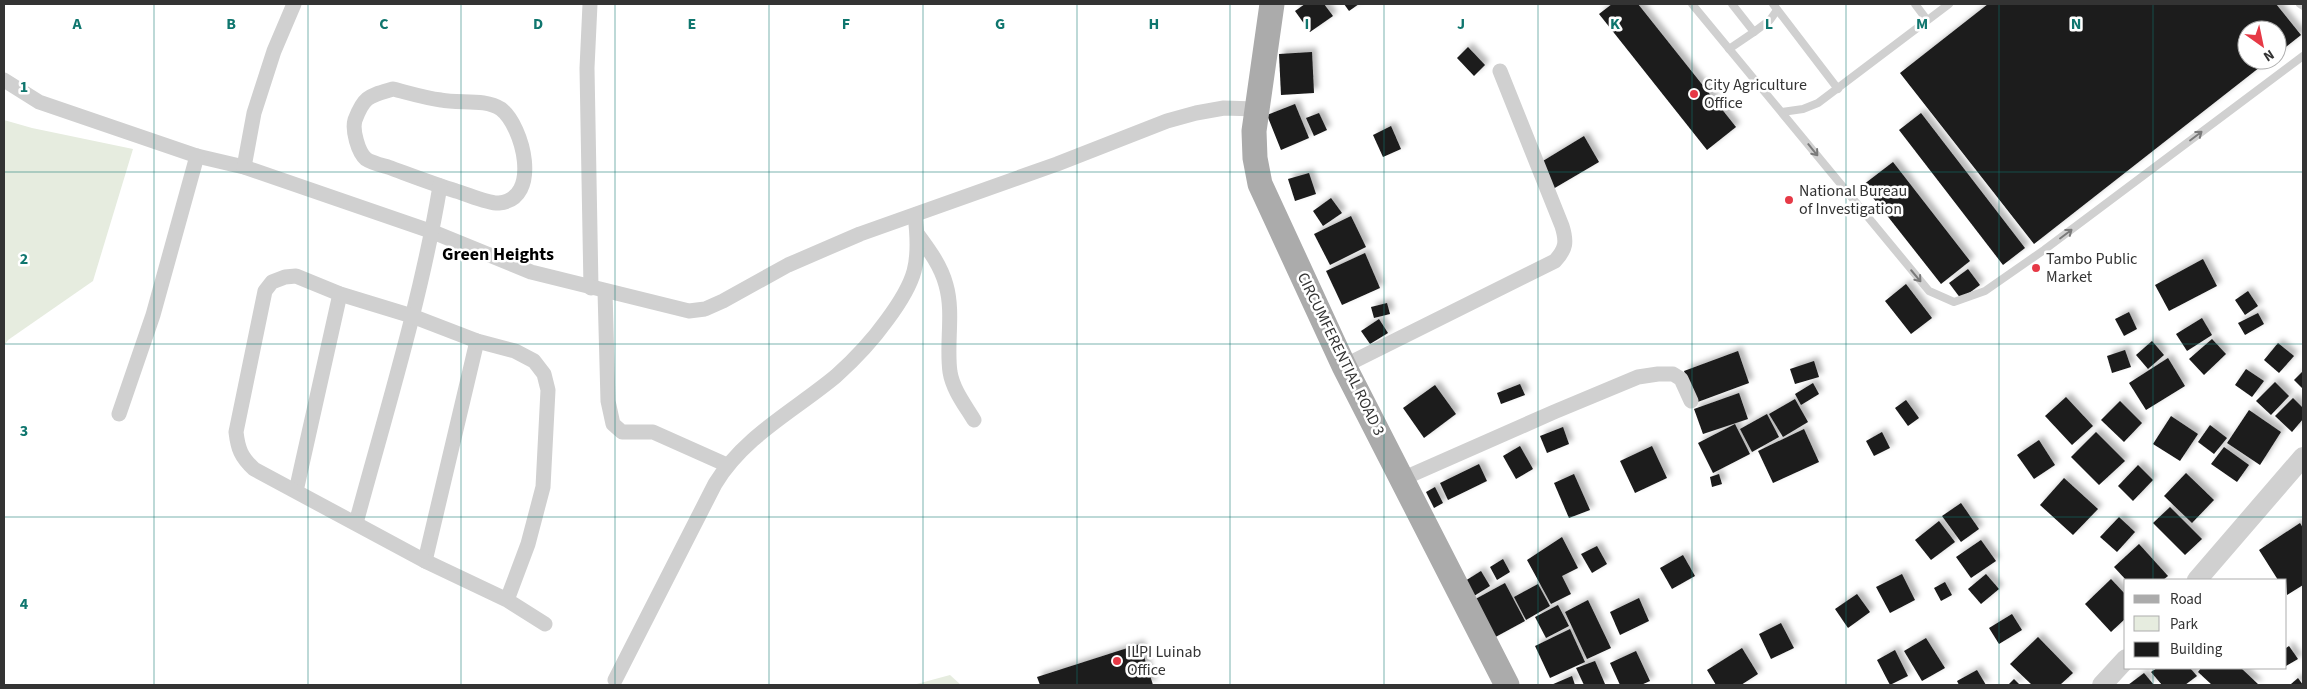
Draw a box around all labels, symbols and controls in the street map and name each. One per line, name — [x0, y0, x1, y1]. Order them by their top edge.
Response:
text: A — [71, 13, 82, 35]
text: B — [226, 13, 236, 35]
text: C — [379, 13, 389, 35]
text: D — [533, 13, 543, 35]
text: E — [688, 13, 696, 35]
text: F — [842, 13, 850, 35]
text: G — [995, 13, 1005, 35]
text: H — [1149, 13, 1159, 35]
text: I — [1305, 13, 1309, 35]
text: J — [1457, 13, 1465, 35]
text: K — [1610, 13, 1620, 35]
text: L — [1765, 13, 1773, 35]
text: M — [1916, 13, 1928, 35]
text: N — [2071, 13, 2081, 35]
north arrow — [2237, 20, 2287, 70]
text: N — [2259, 44, 2278, 66]
place label: City Agriculture Office — [1704, 74, 1807, 114]
text: 1 — [20, 76, 28, 98]
marker: City Agriculture Office — [1688, 88, 1700, 100]
one-way arrow — [2189, 131, 2203, 141]
one-way arrow — [1808, 143, 1819, 156]
place label: National Bureau of Investigation — [1799, 180, 1907, 220]
marker: National Bureau of Investigation — [1783, 194, 1795, 206]
one-way arrow — [2059, 228, 2072, 239]
district label: Green Heights — [442, 242, 554, 267]
text: 2 — [20, 248, 28, 270]
place label: Tambo Public Market — [2046, 248, 2137, 288]
marker: Tambo Public Market — [2030, 262, 2042, 274]
street label: CIRCUMFERENTIAL ROAD 3 — [1292, 269, 1390, 439]
one-way arrow — [1910, 269, 1922, 282]
text: 3 — [20, 420, 28, 442]
legend — [2124, 579, 2287, 669]
text: Road — [2170, 589, 2202, 610]
text: 4 — [20, 593, 29, 615]
text: Park — [2170, 614, 2199, 635]
text: Building — [2170, 639, 2223, 660]
place label: ILPI Luinab Office — [1127, 641, 1202, 681]
marker: ILPI Luinab Office — [1111, 655, 1123, 667]

